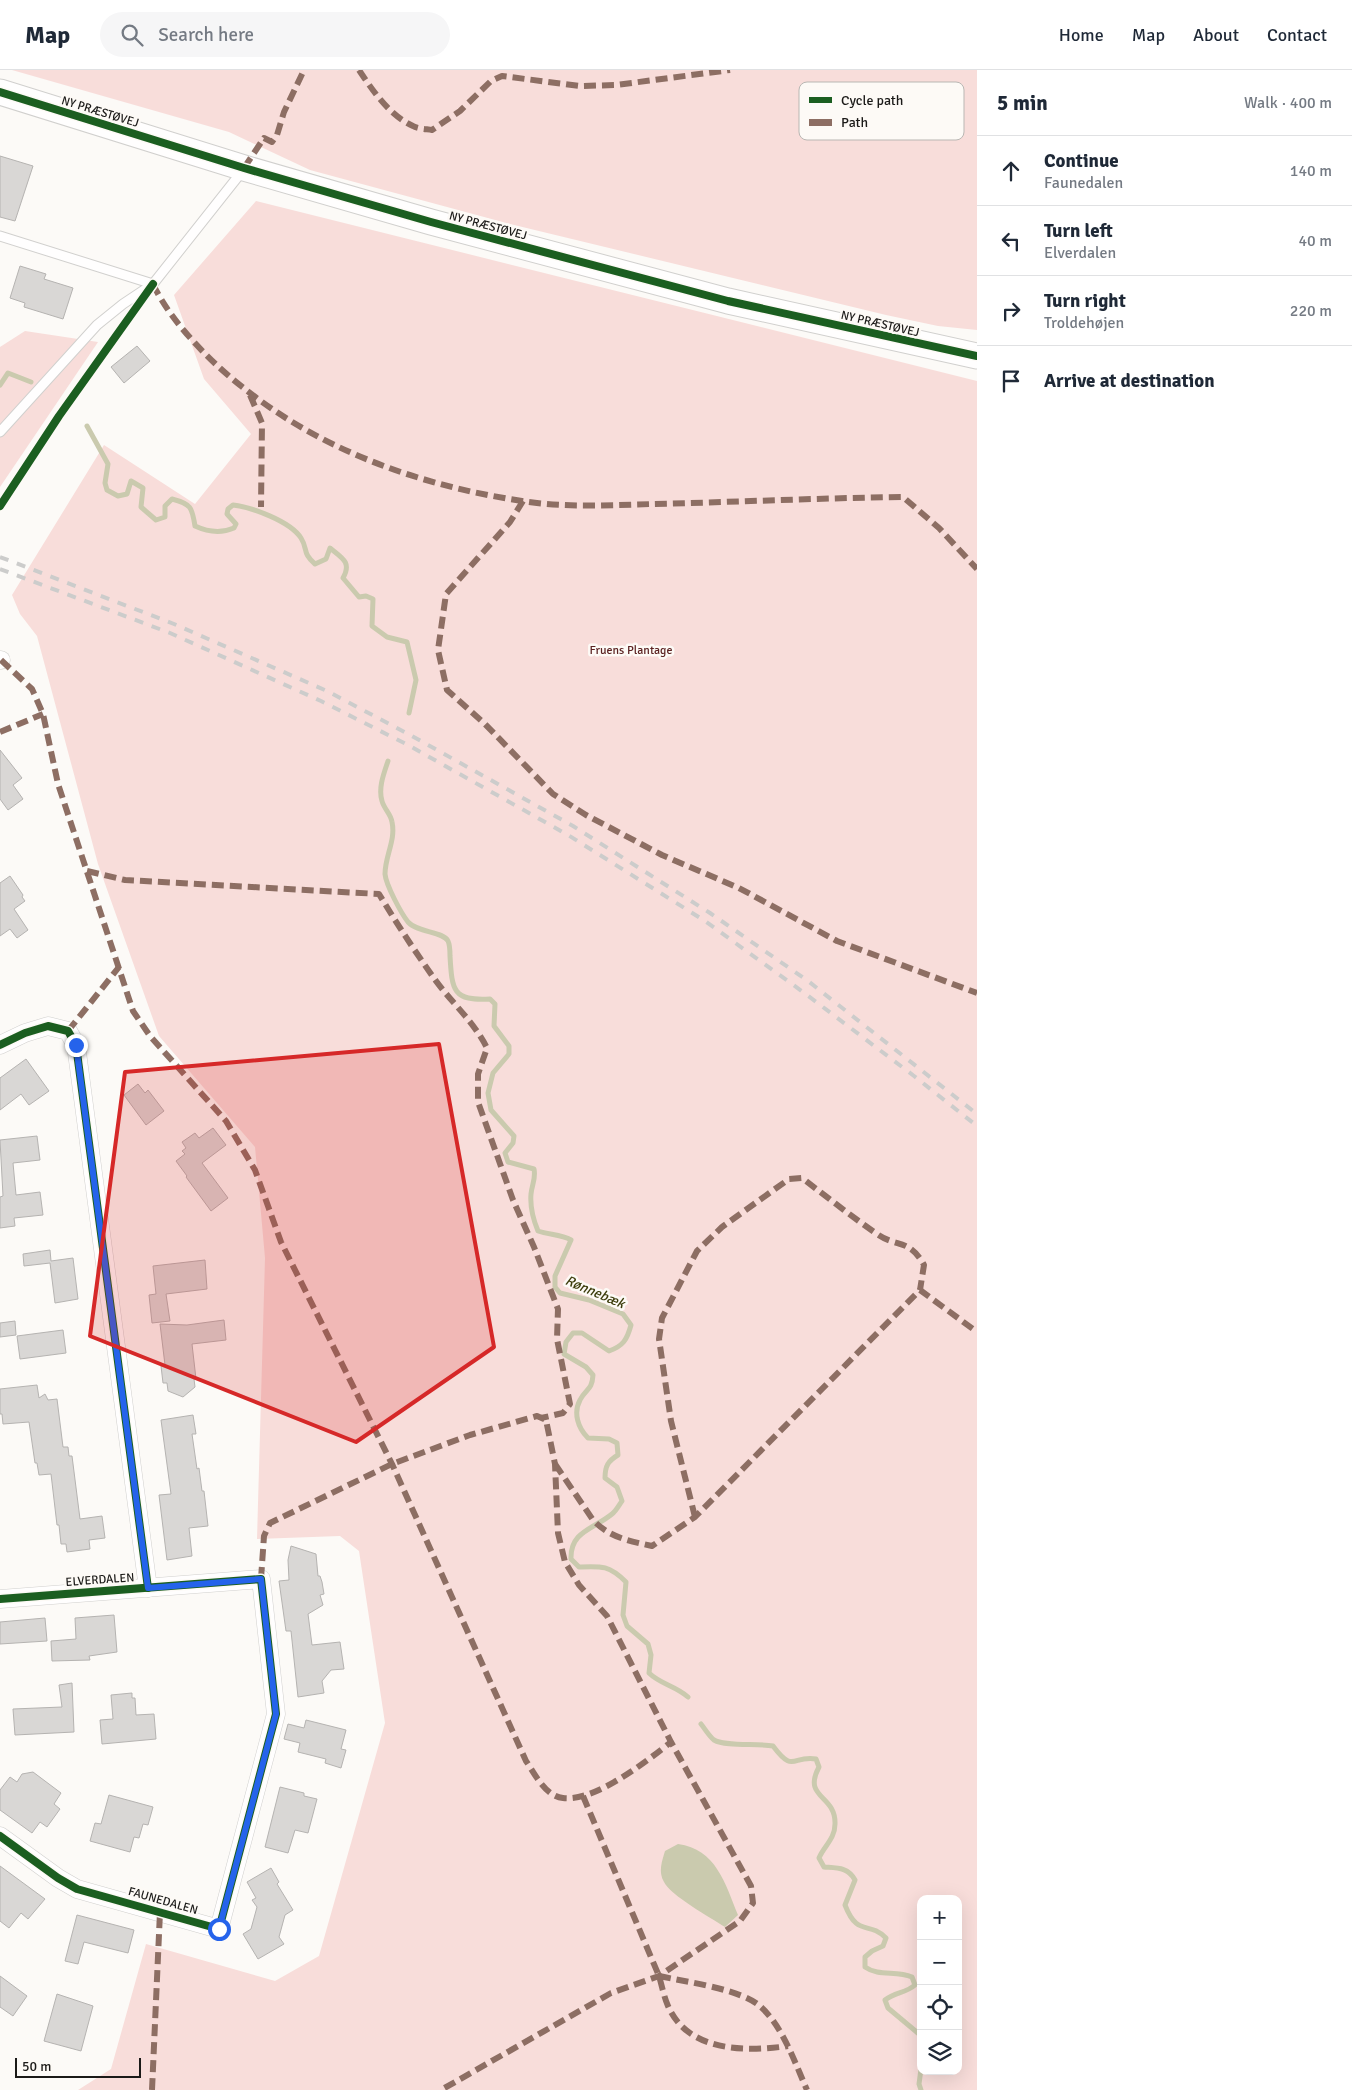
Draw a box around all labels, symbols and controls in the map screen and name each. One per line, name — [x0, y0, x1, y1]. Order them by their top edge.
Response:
search box — [100, 12, 450, 57]
text: Map — [25, 20, 70, 50]
icon: search — [118, 21, 146, 49]
text: Search here — [158, 23, 254, 47]
text: Home — [1059, 24, 1104, 46]
text: Map — [1132, 24, 1165, 46]
text: About — [1193, 24, 1239, 46]
text: Contact — [1267, 24, 1327, 46]
legend — [799, 82, 964, 140]
text: 5 min — [997, 90, 1048, 116]
text: Cycle path — [841, 92, 903, 109]
street label: NY PRÆSTØVEJ — [59, 93, 141, 131]
text: Walk · 400 m — [1244, 93, 1332, 113]
text: Path — [841, 114, 868, 131]
text: Continue — [1044, 149, 1119, 173]
icon: ahead — [997, 157, 1025, 185]
text: 140 m — [1290, 161, 1332, 181]
text: Faunedalen — [1044, 173, 1123, 193]
street label: NY PRÆSTØVEJ — [447, 208, 529, 244]
text: Turn left — [1044, 219, 1113, 243]
icon: left — [997, 227, 1025, 255]
text: 40 m — [1298, 231, 1332, 251]
text: Elverdalen — [1044, 243, 1116, 263]
text: Turn right — [1044, 289, 1126, 313]
icon: right — [997, 297, 1025, 325]
text: 220 m — [1290, 301, 1332, 321]
street label: NY PRÆSTØVEJ — [839, 308, 921, 340]
text: Troldehøjen — [1044, 313, 1124, 333]
icon: arrive — [997, 367, 1025, 395]
text: Arrive at destination — [1044, 369, 1215, 393]
park label: Fruens Plantage — [590, 643, 672, 658]
route end — [65, 1034, 88, 1057]
water label: Rønnebæk — [563, 1272, 629, 1313]
street label: ELVERDALEN — [65, 1570, 135, 1590]
street label: FAUNEDALEN — [126, 1884, 200, 1918]
map controls — [917, 1895, 962, 2075]
button: + — [917, 1895, 962, 1940]
route start — [208, 1918, 231, 1941]
button: − — [917, 1940, 962, 1985]
button: locate — [917, 1985, 962, 2030]
button: layers — [917, 2030, 962, 2075]
scale bar — [15, 2055, 141, 2078]
text: 50 m — [22, 2058, 51, 2075]

